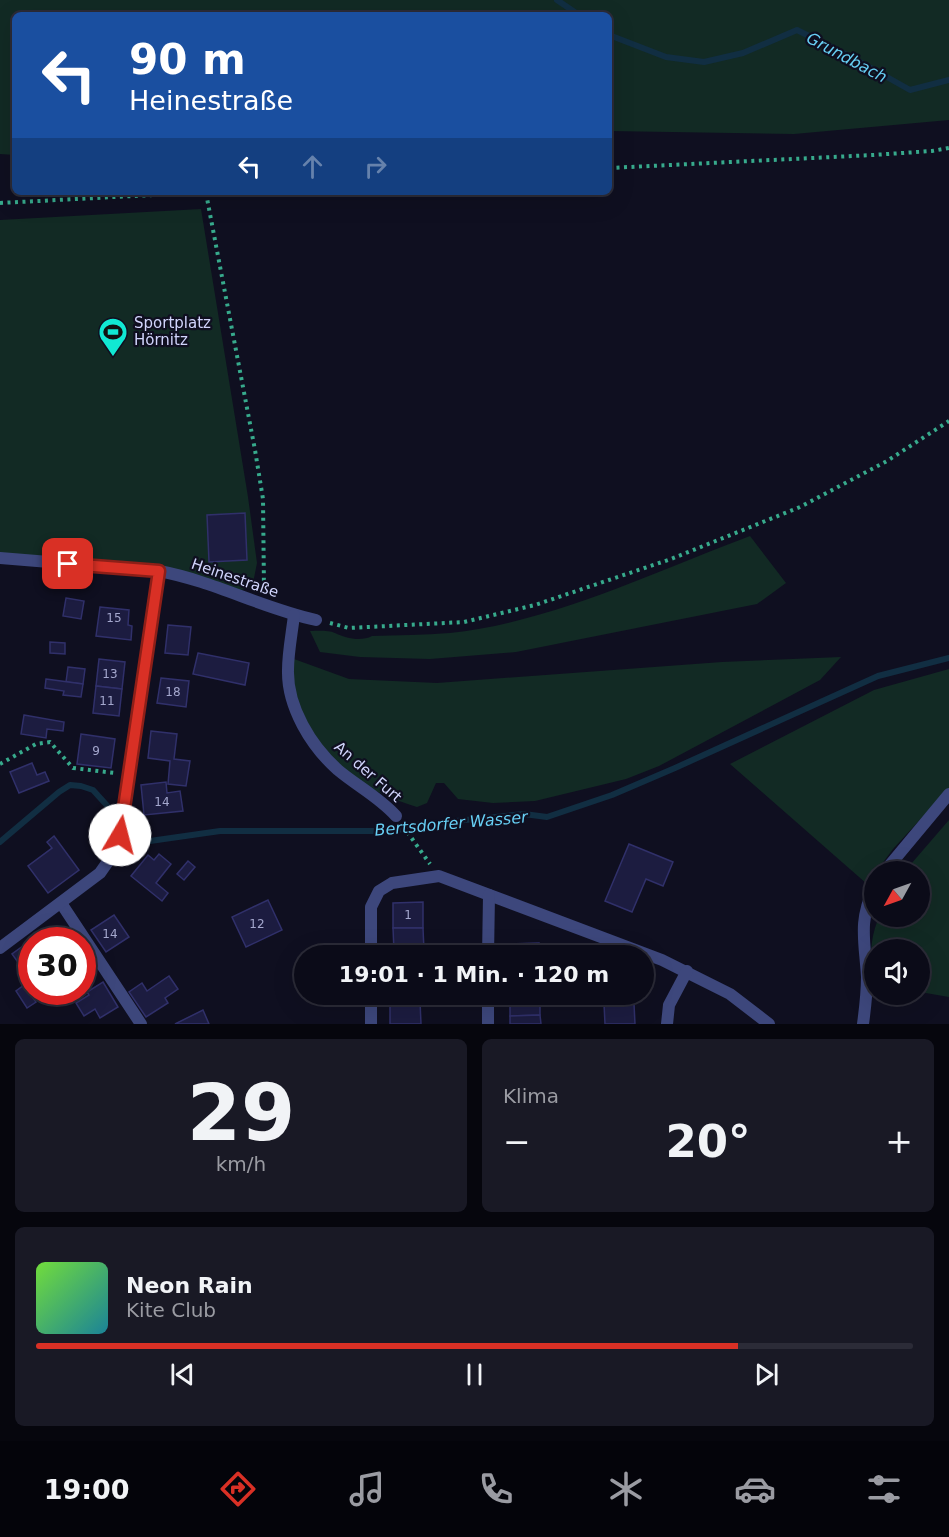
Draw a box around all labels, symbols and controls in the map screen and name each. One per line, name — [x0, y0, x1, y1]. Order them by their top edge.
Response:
water label: Grundbach — [803, 28, 890, 87]
text: 90 m — [129, 35, 246, 84]
icon: left — [30, 36, 108, 114]
text: Heinestraße — [129, 85, 293, 116]
icon: left — [233, 150, 266, 183]
icon: ahead — [296, 150, 329, 183]
icon: right — [359, 150, 392, 183]
place label: Sportplatz Hörnitz — [134, 314, 211, 349]
sports icon: Sportplatz Hörnitz — [97, 316, 129, 358]
pin — [42, 538, 93, 589]
icon: arrive — [51, 547, 84, 580]
street label: Heinestraße — [189, 555, 281, 601]
house number: 15 — [106, 611, 122, 625]
house number: 13 — [102, 667, 118, 681]
house number: 18 — [165, 685, 181, 699]
house number: 11 — [99, 694, 115, 708]
street label: An der Furt — [331, 738, 406, 806]
house number: 9 — [92, 744, 100, 758]
house number: 14 — [154, 795, 170, 809]
position arrow — [88, 803, 152, 867]
water label: Bertsdorfer Wasser — [374, 807, 530, 840]
north arrow — [864, 861, 930, 927]
map controls — [864, 861, 930, 1005]
house number: 1 — [404, 908, 412, 922]
house number: 12 — [249, 917, 265, 931]
speed limit sign: 30 — [18, 927, 96, 1005]
house number: 14 — [102, 927, 118, 941]
button: sound — [864, 939, 930, 1005]
text: 19:01 · 1 Min. · 120 m — [339, 962, 609, 987]
text: 29 — [187, 1068, 295, 1158]
text: Klima — [503, 1084, 559, 1108]
text: 20° — [665, 1115, 751, 1168]
text: − — [503, 1122, 531, 1161]
text: + — [885, 1122, 913, 1161]
text: km/h — [216, 1152, 266, 1176]
text: Neon Rain — [126, 1273, 253, 1298]
text: Kite Club — [126, 1298, 216, 1322]
icon: previous — [166, 1358, 199, 1391]
icon: pause — [458, 1358, 491, 1391]
icon: next — [750, 1358, 783, 1391]
icon: directions — [217, 1468, 259, 1510]
icon: music — [346, 1468, 388, 1510]
icon: phone — [475, 1468, 517, 1510]
icon: climate — [605, 1468, 647, 1510]
icon: car — [734, 1468, 776, 1510]
icon: filters — [863, 1468, 905, 1510]
text: 19:00 — [44, 1474, 130, 1505]

